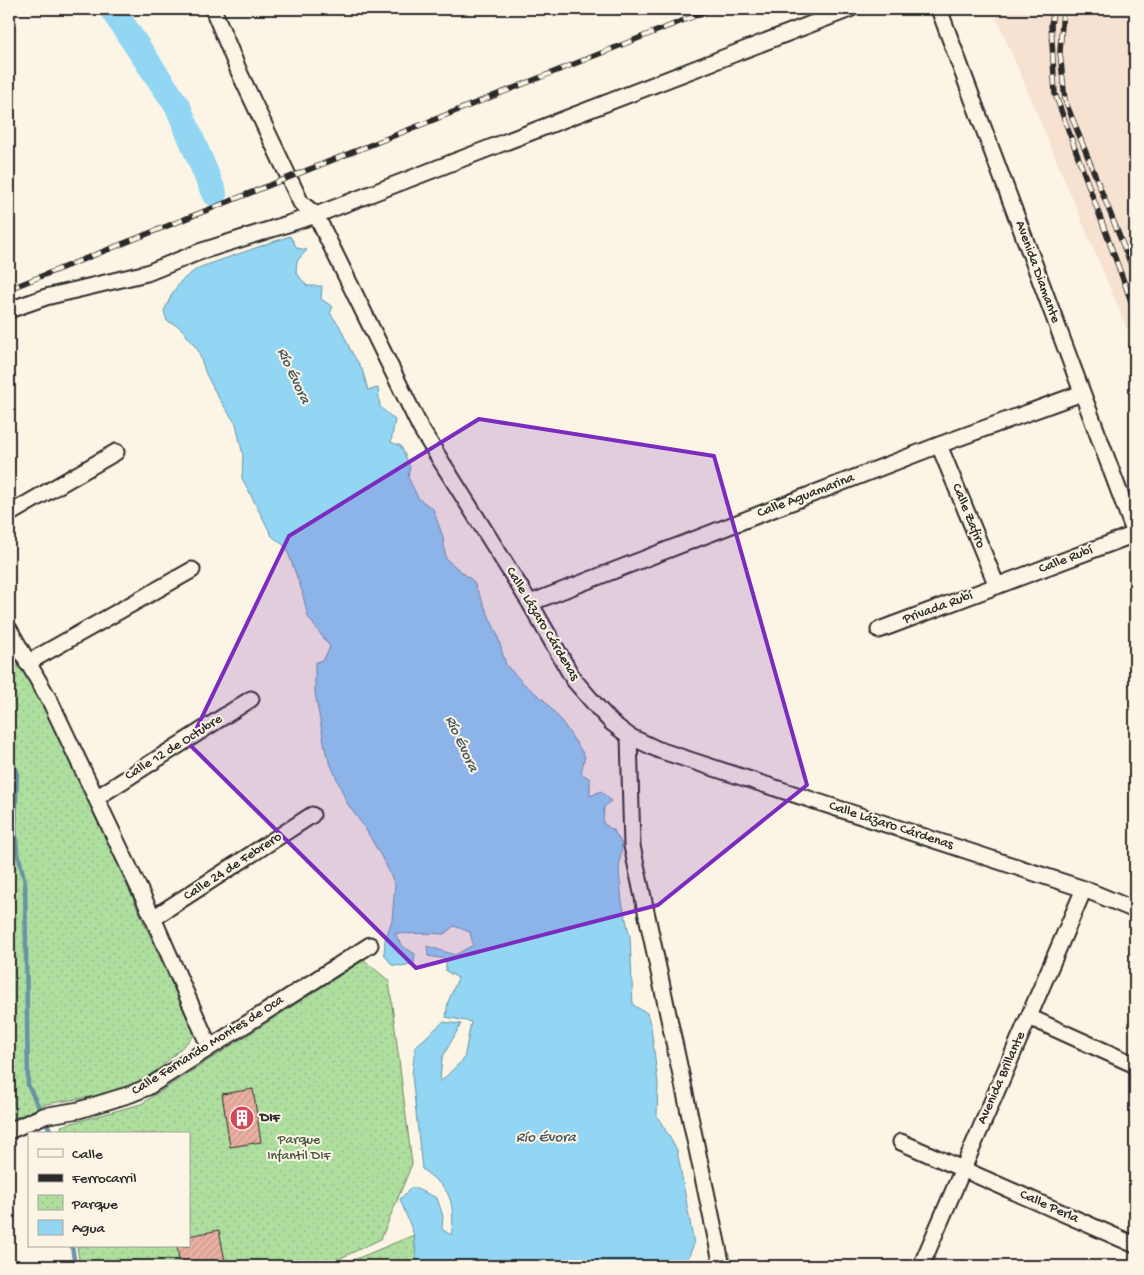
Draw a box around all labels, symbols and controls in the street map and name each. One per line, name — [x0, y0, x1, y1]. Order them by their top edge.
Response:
street label: Avenida Diamante — [1011, 218, 1064, 326]
water label: Río Évora — [272, 345, 315, 408]
street label: Calle Aguamarina — [755, 469, 858, 522]
street label: Calle Zafiro — [947, 481, 989, 551]
street label: Calle Rubí — [1037, 542, 1096, 578]
street label: Calle Lázaro Cárdenas — [501, 564, 583, 685]
street label: Privada Rubí — [900, 587, 976, 629]
street label: Calle 12 de Octubre — [122, 711, 227, 785]
water label: Río Évora — [440, 713, 483, 776]
street label: Calle Lázaro Cárdenas — [827, 798, 956, 854]
street label: Calle 24 de Febrero — [181, 829, 285, 905]
street label: Calle Fernando Montes de Oca — [129, 992, 288, 1100]
street label: Avenida Brillante — [974, 1028, 1030, 1127]
building icon: DIF — [229, 1105, 255, 1131]
place label: DIF — [258, 1110, 281, 1127]
water label: Río Évora — [516, 1129, 578, 1147]
legend — [28, 1132, 190, 1248]
park label: Parque Infantil DIF — [267, 1132, 332, 1165]
text: Calle — [72, 1146, 103, 1164]
text: Ferrocarril — [71, 1170, 136, 1188]
street label: Calle Perla — [1017, 1186, 1082, 1228]
text: Parque — [71, 1196, 118, 1214]
text: Agua — [72, 1220, 105, 1238]

